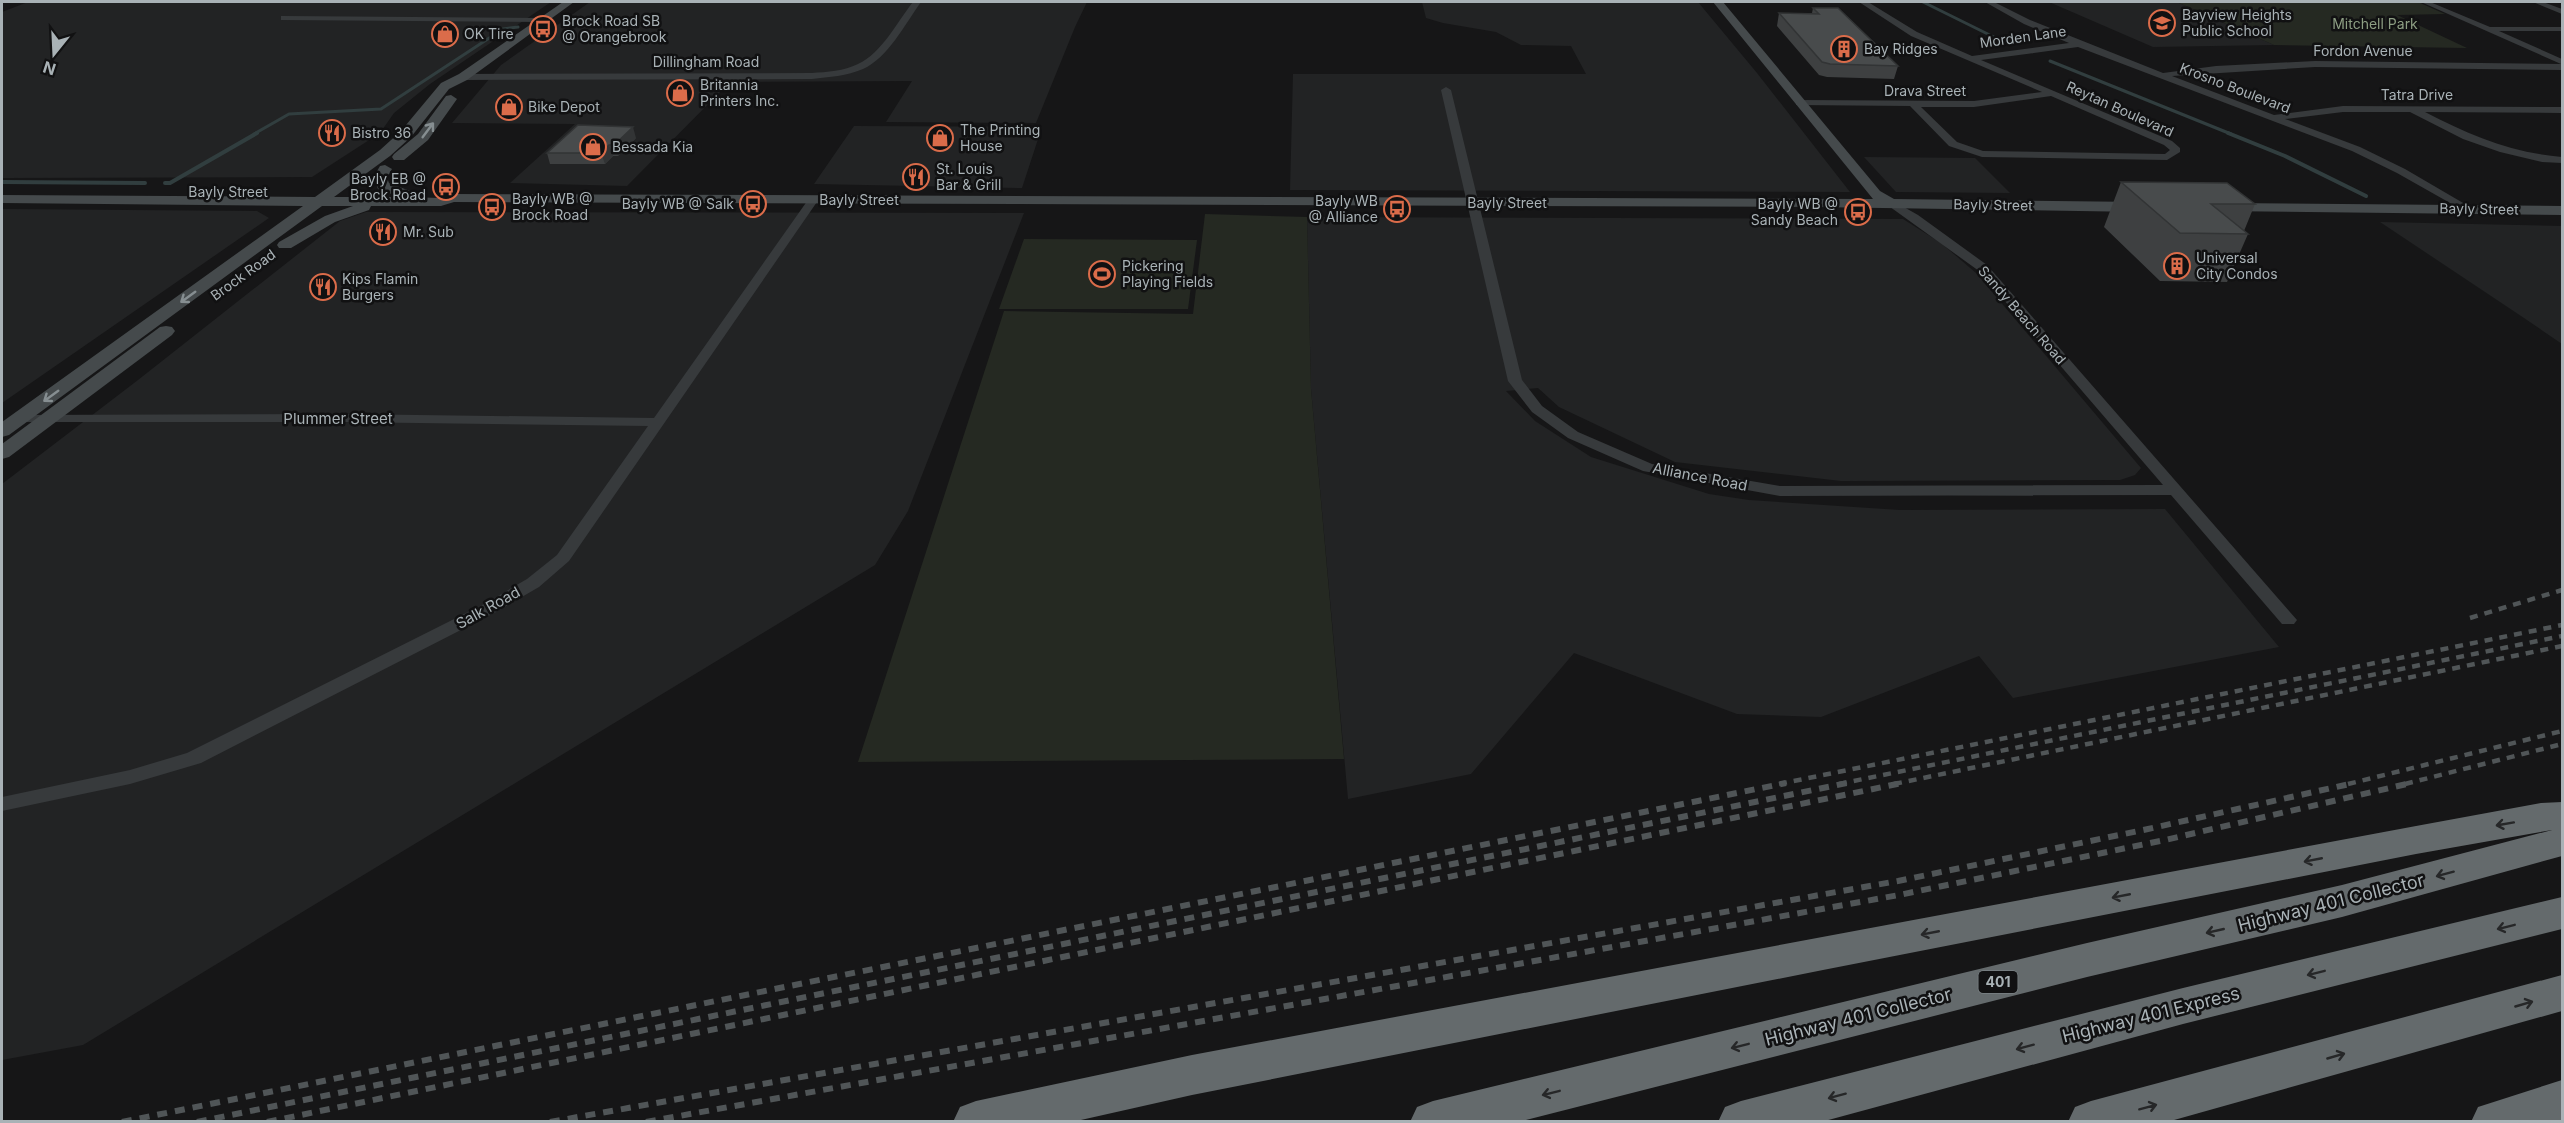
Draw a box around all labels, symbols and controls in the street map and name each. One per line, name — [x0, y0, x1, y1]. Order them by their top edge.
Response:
place label: Bayview Heights Public School — [2182, 6, 2292, 39]
school or university icon: Bayview Heights Public School — [2147, 8, 2177, 38]
place label: Brock Road SB @ Orangebrook — [562, 12, 667, 45]
bus stop icon: Brock Road SB @ Orangebrook — [528, 14, 558, 44]
park label: Mitchell Park — [2332, 15, 2418, 32]
shop icon: OK Tire — [430, 19, 460, 49]
street label: Morden Lane — [1979, 22, 2067, 51]
north arrow — [24, 24, 84, 84]
place label: OK Tire — [464, 25, 514, 42]
building icon: Bay Ridges — [1829, 34, 1859, 64]
place label: Bay Ridges — [1864, 40, 1938, 57]
street label: Fordon Avenue — [2313, 42, 2413, 59]
street label: Dillingham Road — [653, 53, 759, 70]
text: N — [40, 57, 58, 80]
street label: Krosno Boulevard — [2177, 59, 2293, 116]
place label: Britannia Printers Inc. — [700, 76, 779, 109]
street label: Reytan Boulevard — [2064, 77, 2177, 140]
shop icon: Britannia Printers Inc. — [665, 78, 695, 108]
street label: Drava Street — [1884, 82, 1966, 99]
street label: Tatra Drive — [2381, 86, 2453, 103]
shop icon: Bike Depot — [494, 92, 524, 122]
place label: Bike Depot — [528, 98, 600, 115]
restaurant icon: Bistro 36 — [317, 118, 347, 148]
place label: The Printing House — [960, 121, 1040, 154]
one-way arrow — [422, 122, 435, 138]
shop icon: The Printing House — [925, 123, 955, 153]
place label: Bistro 36 — [352, 124, 411, 141]
shop icon: Bessada Kia — [578, 132, 608, 162]
place label: Bessada Kia — [612, 138, 693, 155]
place label: St. Louis Bar & Grill — [936, 160, 1001, 193]
restaurant icon: St. Louis Bar & Grill — [901, 162, 931, 192]
place label: Bayly EB @ Brock Road — [350, 170, 426, 203]
bus stop icon: Bayly EB @ Brock Road — [431, 172, 461, 202]
street label: Bayly Street — [188, 183, 268, 200]
bus stop icon: Bayly WB @ Salk — [738, 189, 768, 219]
place label: Bayly WB @ Brock Road — [512, 190, 592, 223]
street label: Bayly Street — [819, 191, 899, 208]
bus stop icon: Bayly WB @ Brock Road — [477, 192, 507, 222]
place label: Bayly WB @ Alliance — [1308, 192, 1378, 225]
bus stop icon: Bayly WB @ Alliance — [1382, 194, 1412, 224]
street label: Bayly Street — [1467, 194, 1547, 211]
place label: Bayly WB @ Salk — [622, 195, 734, 212]
place label: Bayly WB @ Sandy Beach — [1751, 195, 1838, 228]
street label: Bayly Street — [1953, 195, 2033, 214]
bus stop icon: Bayly WB @ Sandy Beach — [1843, 197, 1873, 227]
street label: Bayly Street — [2439, 199, 2519, 218]
restaurant icon: Mr. Sub — [368, 217, 398, 247]
place label: Mr. Sub — [403, 223, 454, 240]
street label: Brock Road — [207, 245, 278, 304]
place label: Universal City Condos — [2196, 249, 2278, 282]
building icon: Universal City Condos — [2162, 251, 2192, 281]
place label: Pickering Playing Fields — [1122, 257, 1213, 290]
sports icon: Pickering Playing Fields — [1087, 259, 1117, 289]
street label: Sandy Beach Road — [1975, 262, 2070, 367]
place label: Kips Flamin Burgers — [342, 270, 418, 303]
restaurant icon: Kips Flamin Burgers — [308, 272, 338, 302]
one-way arrow — [180, 291, 196, 303]
one-way arrow — [43, 390, 59, 402]
street label: Plummer Street — [283, 409, 393, 428]
street label: Alliance Road — [1651, 458, 1749, 495]
street label: Salk Road — [452, 582, 523, 633]
one-way arrow — [2495, 818, 2515, 829]
one-way arrow — [2304, 855, 2323, 866]
street label: Highway 401 Collector — [2236, 869, 2426, 936]
one-way arrow — [2436, 869, 2455, 881]
one-way arrow — [2112, 891, 2132, 902]
one-way arrow — [2497, 922, 2516, 934]
one-way arrow — [2206, 925, 2225, 937]
one-way arrow — [1921, 928, 1940, 939]
one-way arrow — [2307, 968, 2326, 980]
road number: 401 — [1978, 971, 2018, 993]
street label: Highway 401 Express — [2060, 982, 2242, 1047]
street label: Highway 401 Collector — [1763, 983, 1953, 1050]
one-way arrow — [2514, 997, 2533, 1009]
one-way arrow — [1731, 1041, 1750, 1053]
one-way arrow — [2016, 1042, 2035, 1053]
one-way arrow — [2326, 1050, 2345, 1061]
one-way arrow — [1541, 1087, 1560, 1099]
one-way arrow — [1828, 1091, 1847, 1103]
one-way arrow — [2138, 1100, 2157, 1112]

